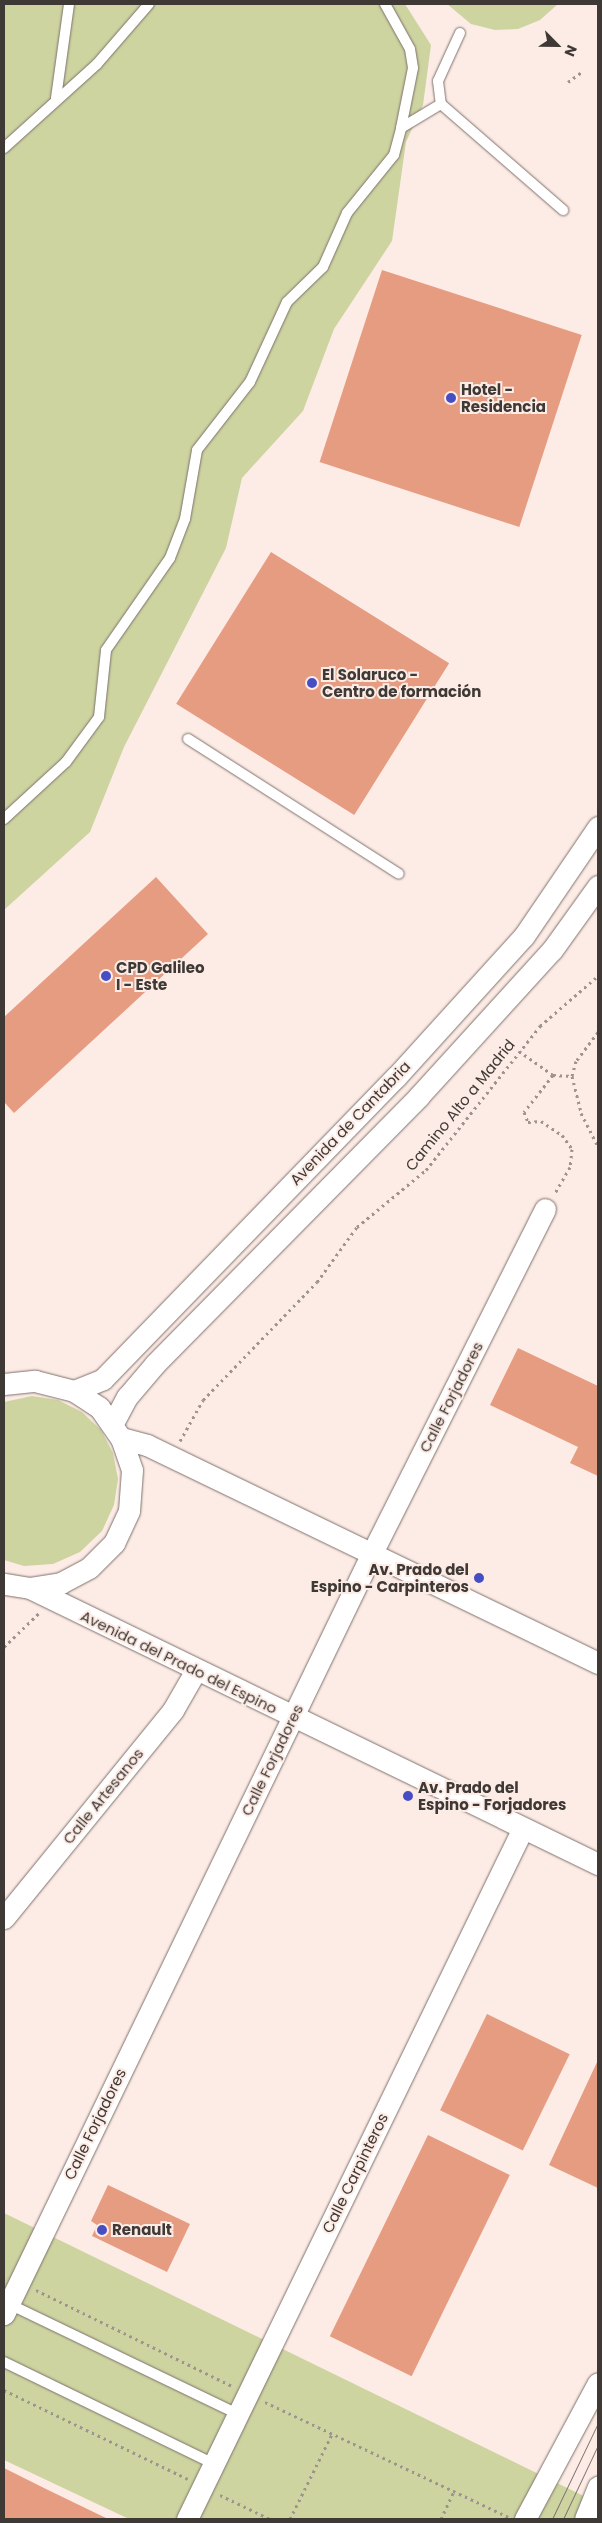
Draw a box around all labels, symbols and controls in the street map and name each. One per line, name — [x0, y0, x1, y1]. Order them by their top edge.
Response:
north arrow — [532, 20, 582, 70]
text: N — [560, 42, 582, 60]
place label: Hotel - Residencia — [461, 380, 546, 415]
marker: Hotel - Residencia — [445, 392, 457, 404]
place label: El Solaruco - Centro de formación — [322, 665, 481, 700]
marker: El Solaruco - Centro de formación — [306, 677, 318, 689]
place label: CPD Galileo I - Este — [116, 958, 205, 993]
marker: CPD Galileo I - Este — [100, 970, 112, 982]
street label: Camino Alto a Madrid — [401, 1036, 519, 1174]
street label: Avenida de Cantabria — [286, 1057, 414, 1189]
street label: Calle Forjadores — [415, 1339, 487, 1455]
place label: Av. Prado del Espino - Carpinteros — [311, 1560, 469, 1595]
marker: Av. Prado del Espino - Carpinteros — [473, 1572, 485, 1584]
street label: Avenida del Prado del Espino — [78, 1606, 280, 1718]
street label: Calle Forjadores — [237, 1701, 307, 1819]
street label: Calle Artesanos — [59, 1745, 147, 1847]
place label: Av. Prado del Espino - Forjadores — [418, 1778, 566, 1813]
marker: Av. Prado del Espino - Forjadores — [402, 1790, 414, 1802]
street label: Calle Forjadores — [60, 2065, 130, 2183]
street label: Calle Carpinteros — [318, 2110, 392, 2236]
place label: Renault — [112, 2221, 172, 2239]
marker: Renault — [96, 2224, 108, 2236]

